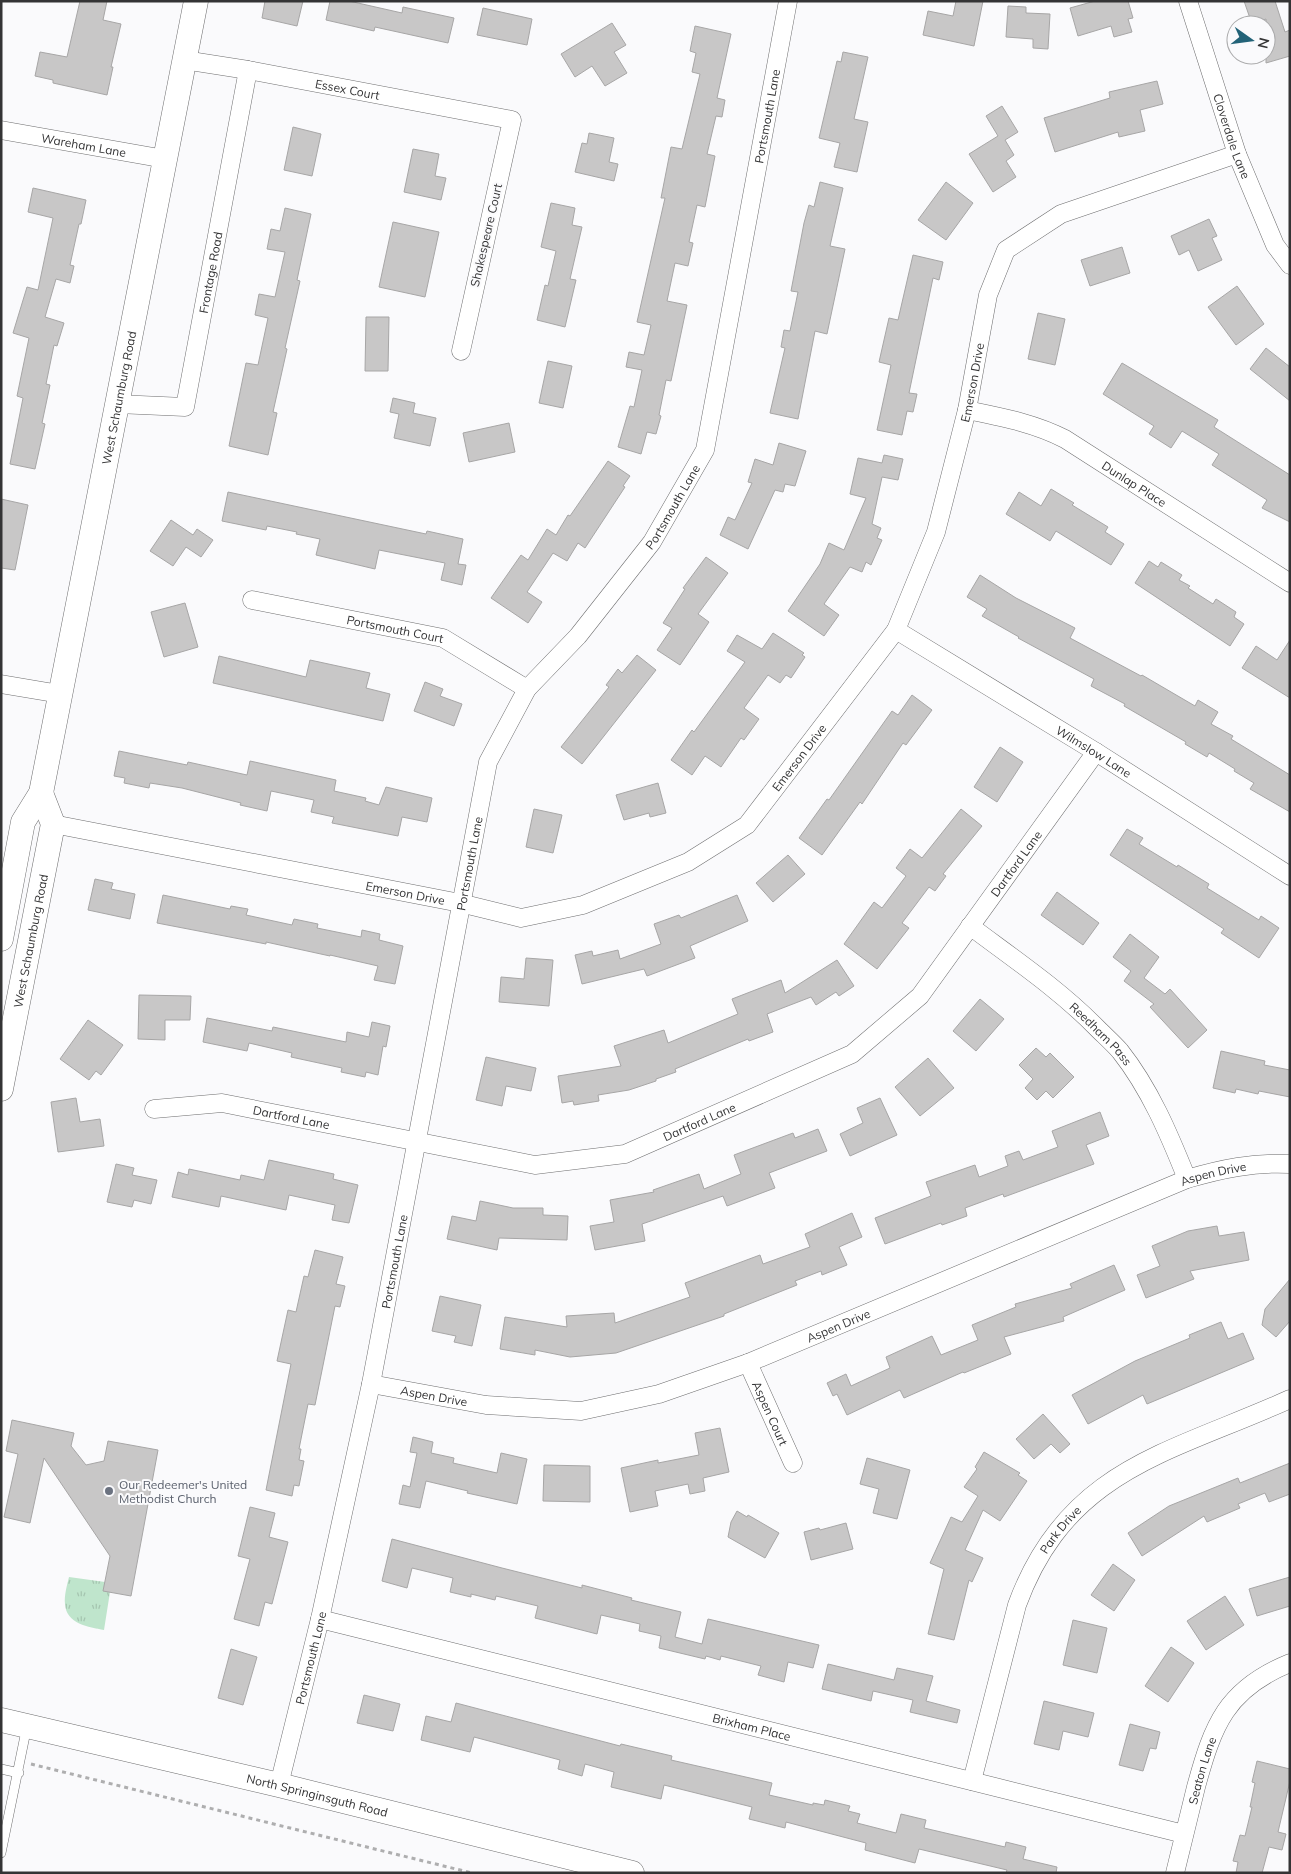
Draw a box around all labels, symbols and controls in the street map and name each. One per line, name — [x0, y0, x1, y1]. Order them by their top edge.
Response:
north arrow — [1226, 15, 1276, 65]
text: N — [1254, 36, 1274, 50]
street label: Portsmouth Lane — [751, 68, 783, 164]
street label: Essex Court — [314, 75, 381, 102]
street label: Cloverdale Lane — [1211, 91, 1254, 181]
street label: Wareham Lane — [40, 130, 127, 159]
street label: Shakespeare Court — [467, 182, 505, 288]
street label: Frontage Road — [195, 230, 225, 314]
street label: West Schaumburg Road — [98, 330, 139, 466]
street label: Emerson Drive — [957, 342, 987, 424]
street label: Dunlap Place — [1099, 457, 1169, 510]
street label: Portsmouth Lane — [642, 462, 703, 552]
street label: Portsmouth Court — [345, 612, 445, 645]
street label: Emerson Drive — [768, 721, 829, 794]
street label: Wilmslow Lane — [1053, 722, 1134, 780]
street label: Portsmouth Lane — [453, 815, 485, 912]
street label: Dartford Lane — [987, 827, 1045, 899]
street label: West Schaumburg Road — [10, 873, 51, 1009]
street label: Emerson Drive — [365, 877, 446, 907]
street label: Reedham Pass — [1067, 999, 1136, 1068]
street label: Dartford Lane — [660, 1099, 738, 1144]
street label: Dartford Lane — [252, 1102, 331, 1132]
street label: Aspen Drive — [1178, 1158, 1247, 1189]
street label: Portsmouth Lane — [378, 1213, 410, 1310]
street label: Aspen Drive — [804, 1305, 872, 1345]
street label: Aspen Court — [750, 1379, 792, 1448]
street label: Aspen Drive — [399, 1382, 469, 1409]
place label: Our Redeemer's United Methodist Church — [119, 1477, 247, 1506]
marker: Our Redeemer's United Methodist Church — [103, 1485, 115, 1497]
street label: Park Drive — [1036, 1502, 1084, 1556]
street label: Portsmouth Lane — [292, 1610, 329, 1706]
street label: Brixham Place — [711, 1710, 792, 1743]
street label: Seaton Lane — [1185, 1734, 1219, 1806]
street label: North Springinsguth Road — [245, 1770, 389, 1819]

